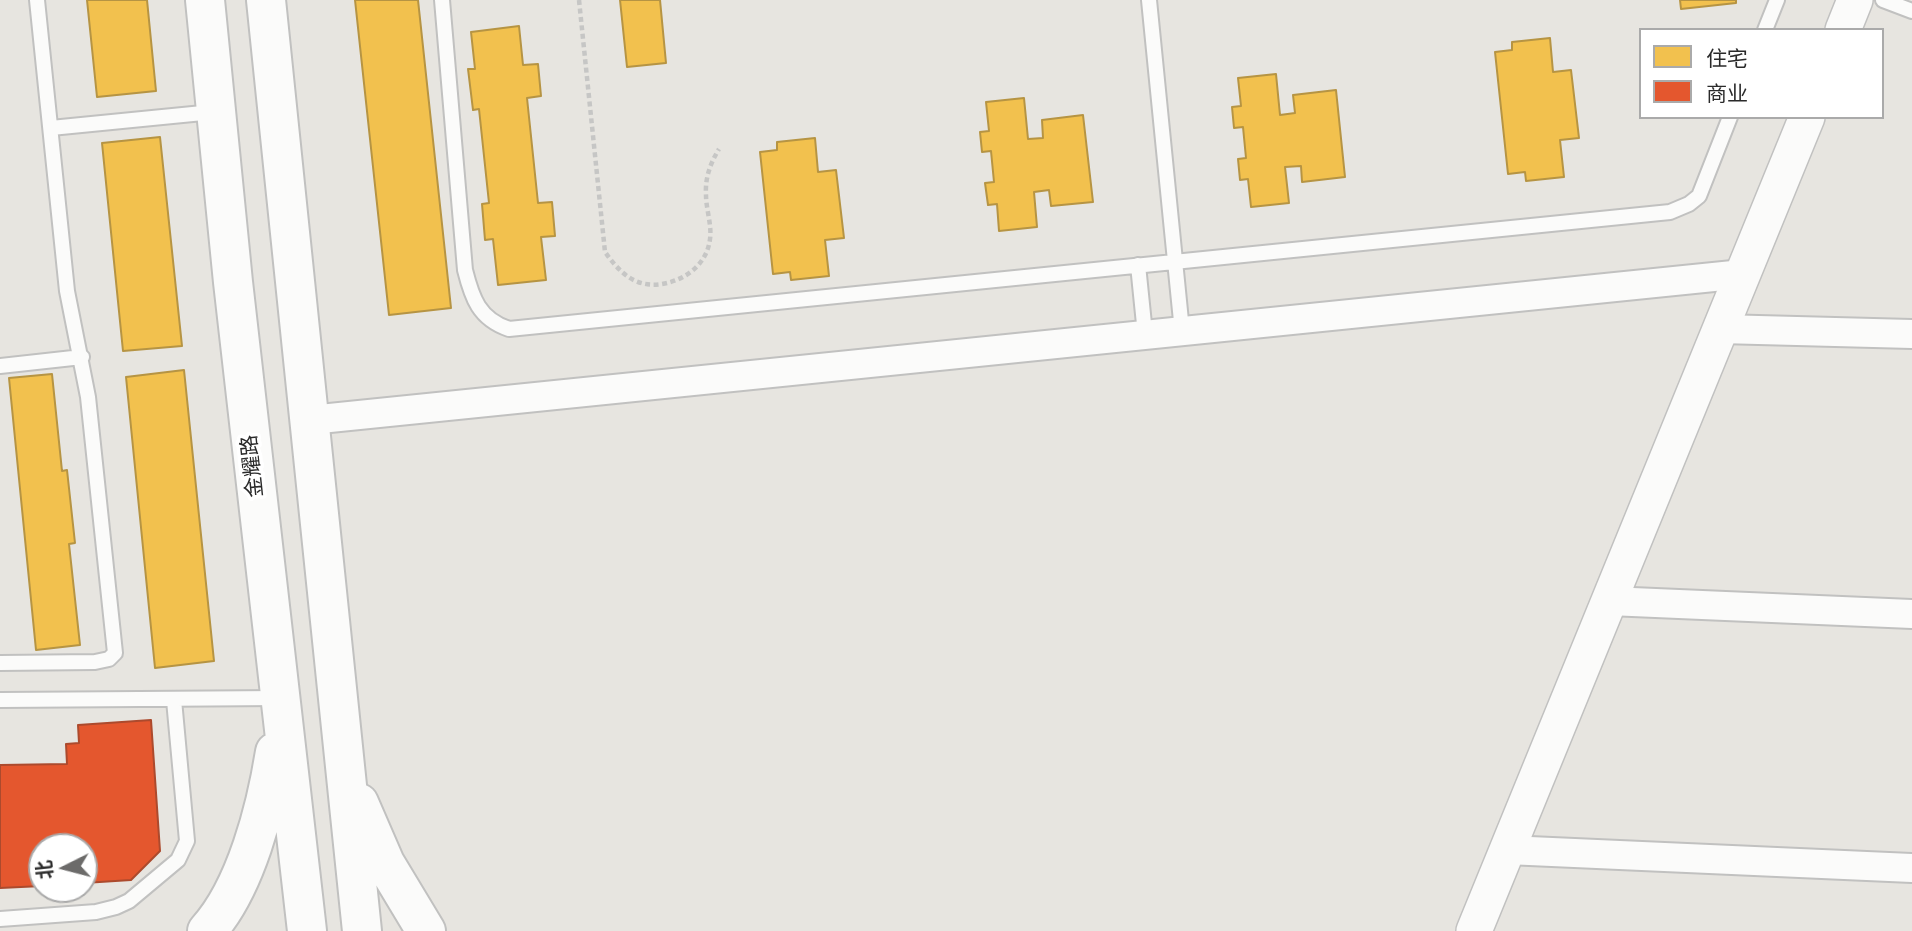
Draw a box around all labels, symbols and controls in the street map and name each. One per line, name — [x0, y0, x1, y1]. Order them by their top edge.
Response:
legend — [1639, 28, 1884, 119]
text: 住宅 — [1706, 44, 1748, 72]
text: 商业 — [1706, 79, 1748, 107]
street label: 金耀路 — [237, 433, 269, 499]
north arrow — [28, 833, 98, 903]
text: 北 — [30, 859, 58, 881]

